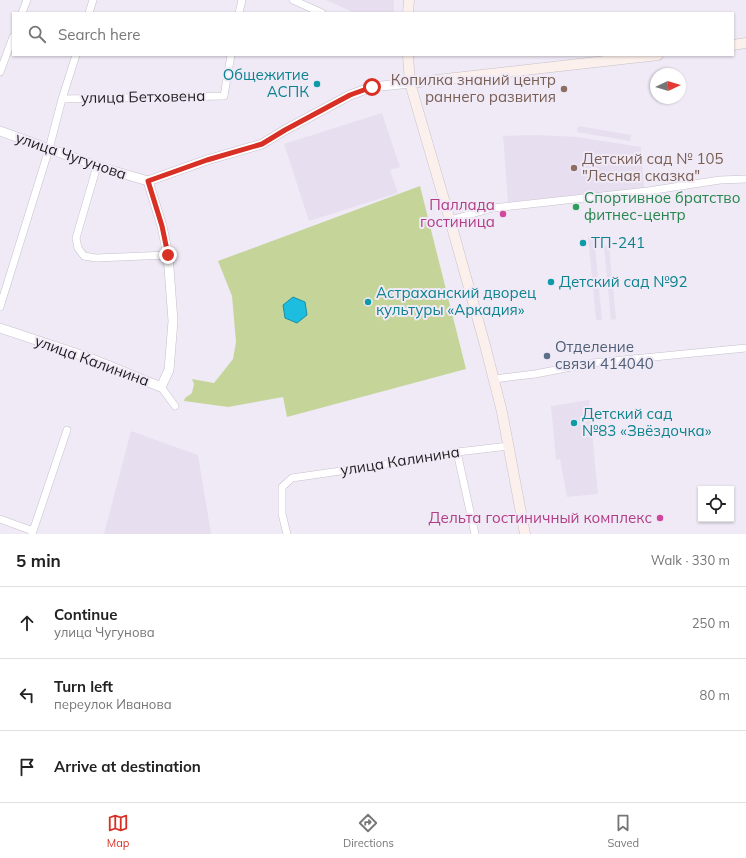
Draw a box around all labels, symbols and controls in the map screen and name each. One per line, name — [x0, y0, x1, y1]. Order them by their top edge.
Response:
search box — [12, 12, 734, 56]
icon: search — [26, 23, 48, 45]
text: Search here — [58, 25, 140, 44]
place label: Общежитие АСПК — [223, 65, 309, 101]
north arrow — [650, 68, 686, 104]
place label: Копилка знаний центр раннего развития — [391, 70, 556, 106]
route start — [363, 78, 381, 96]
marker: Общежитие АСПК — [312, 79, 322, 89]
marker: Копилка знаний центр раннего развития — [559, 84, 569, 94]
street label: улица Бетховена — [81, 86, 205, 107]
street label: улица Чугунова — [13, 128, 129, 183]
place label: Детский сад № 105 "Лесная сказка" — [582, 149, 724, 185]
marker: Детский сад № 105 "Лесная сказка" — [569, 163, 579, 173]
place label: Спортивное братство фитнес-центр — [584, 188, 740, 224]
place label: Паллада гостиница — [420, 195, 495, 231]
marker: Спортивное братство фитнес-центр — [571, 202, 581, 212]
marker: Паллада гостиница — [498, 209, 508, 219]
place label: ТП-241 — [591, 233, 645, 252]
marker: ТП-241 — [578, 238, 588, 248]
route end — [159, 246, 177, 264]
place label: Детский сад №92 — [559, 272, 688, 291]
marker: Детский сад №92 — [546, 277, 556, 287]
place label: Астраханский дворец культуры «Аркадия» — [376, 283, 536, 319]
marker: Астраханский дворец культуры «Аркадия» — [363, 297, 373, 307]
street label: улица Калинина — [32, 331, 152, 390]
place label: Отделение связи 414040 — [555, 337, 654, 373]
marker: Отделение связи 414040 — [542, 351, 552, 361]
place label: Детский сад №83 «Звёздочка» — [582, 404, 712, 440]
marker: Детский сад №83 «Звёздочка» — [569, 418, 579, 428]
street label: улица Калинина — [339, 442, 461, 479]
map controls — [698, 486, 734, 522]
button: locate — [698, 486, 734, 522]
place label: Дельта гостиничный комплекс — [429, 508, 652, 527]
marker: Дельта гостиничный комплекс — [655, 513, 665, 523]
text: 5 min — [16, 550, 61, 571]
text: Walk · 330 m — [651, 552, 730, 568]
text: Continue — [54, 605, 117, 624]
icon: ahead — [16, 612, 38, 634]
text: 250 m — [692, 615, 730, 631]
text: улица Чугунова — [54, 624, 155, 640]
text: Turn left — [54, 677, 113, 696]
icon: left — [16, 684, 38, 706]
text: 80 m — [700, 687, 730, 703]
text: переулок Иванова — [54, 696, 172, 712]
icon: arrive — [16, 756, 38, 778]
text: Arrive at destination — [54, 757, 201, 776]
tab: Map — [107, 812, 129, 850]
tab: Directions — [343, 812, 394, 850]
tab: Saved — [607, 812, 639, 850]

